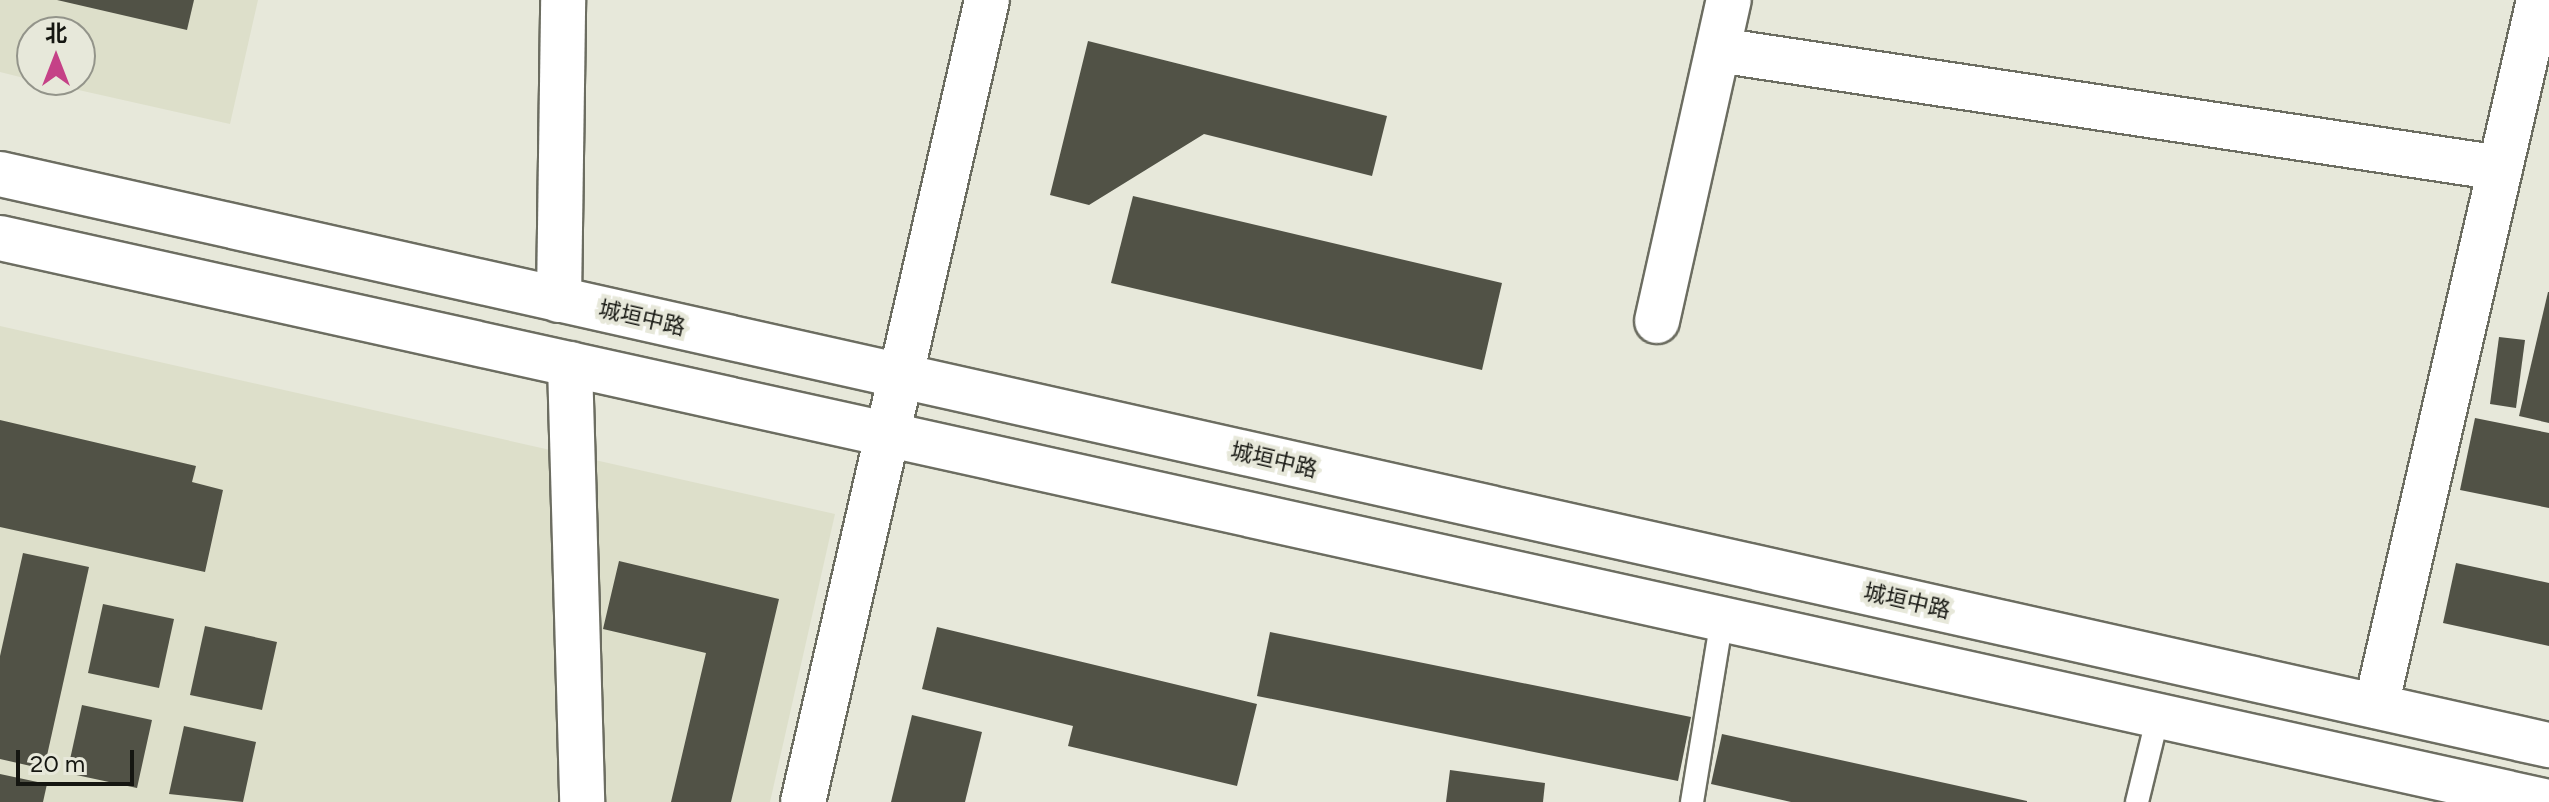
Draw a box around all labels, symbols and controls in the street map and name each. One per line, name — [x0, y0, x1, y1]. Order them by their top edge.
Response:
north arrow — [16, 16, 96, 96]
text: 北 — [45, 20, 67, 47]
street label: 城垣中路 — [596, 295, 688, 341]
street label: 城垣中路 — [1228, 437, 1320, 483]
street label: 城垣中路 — [1861, 578, 1953, 624]
scale bar — [20, 734, 138, 784]
text: 20 m — [30, 749, 85, 778]

